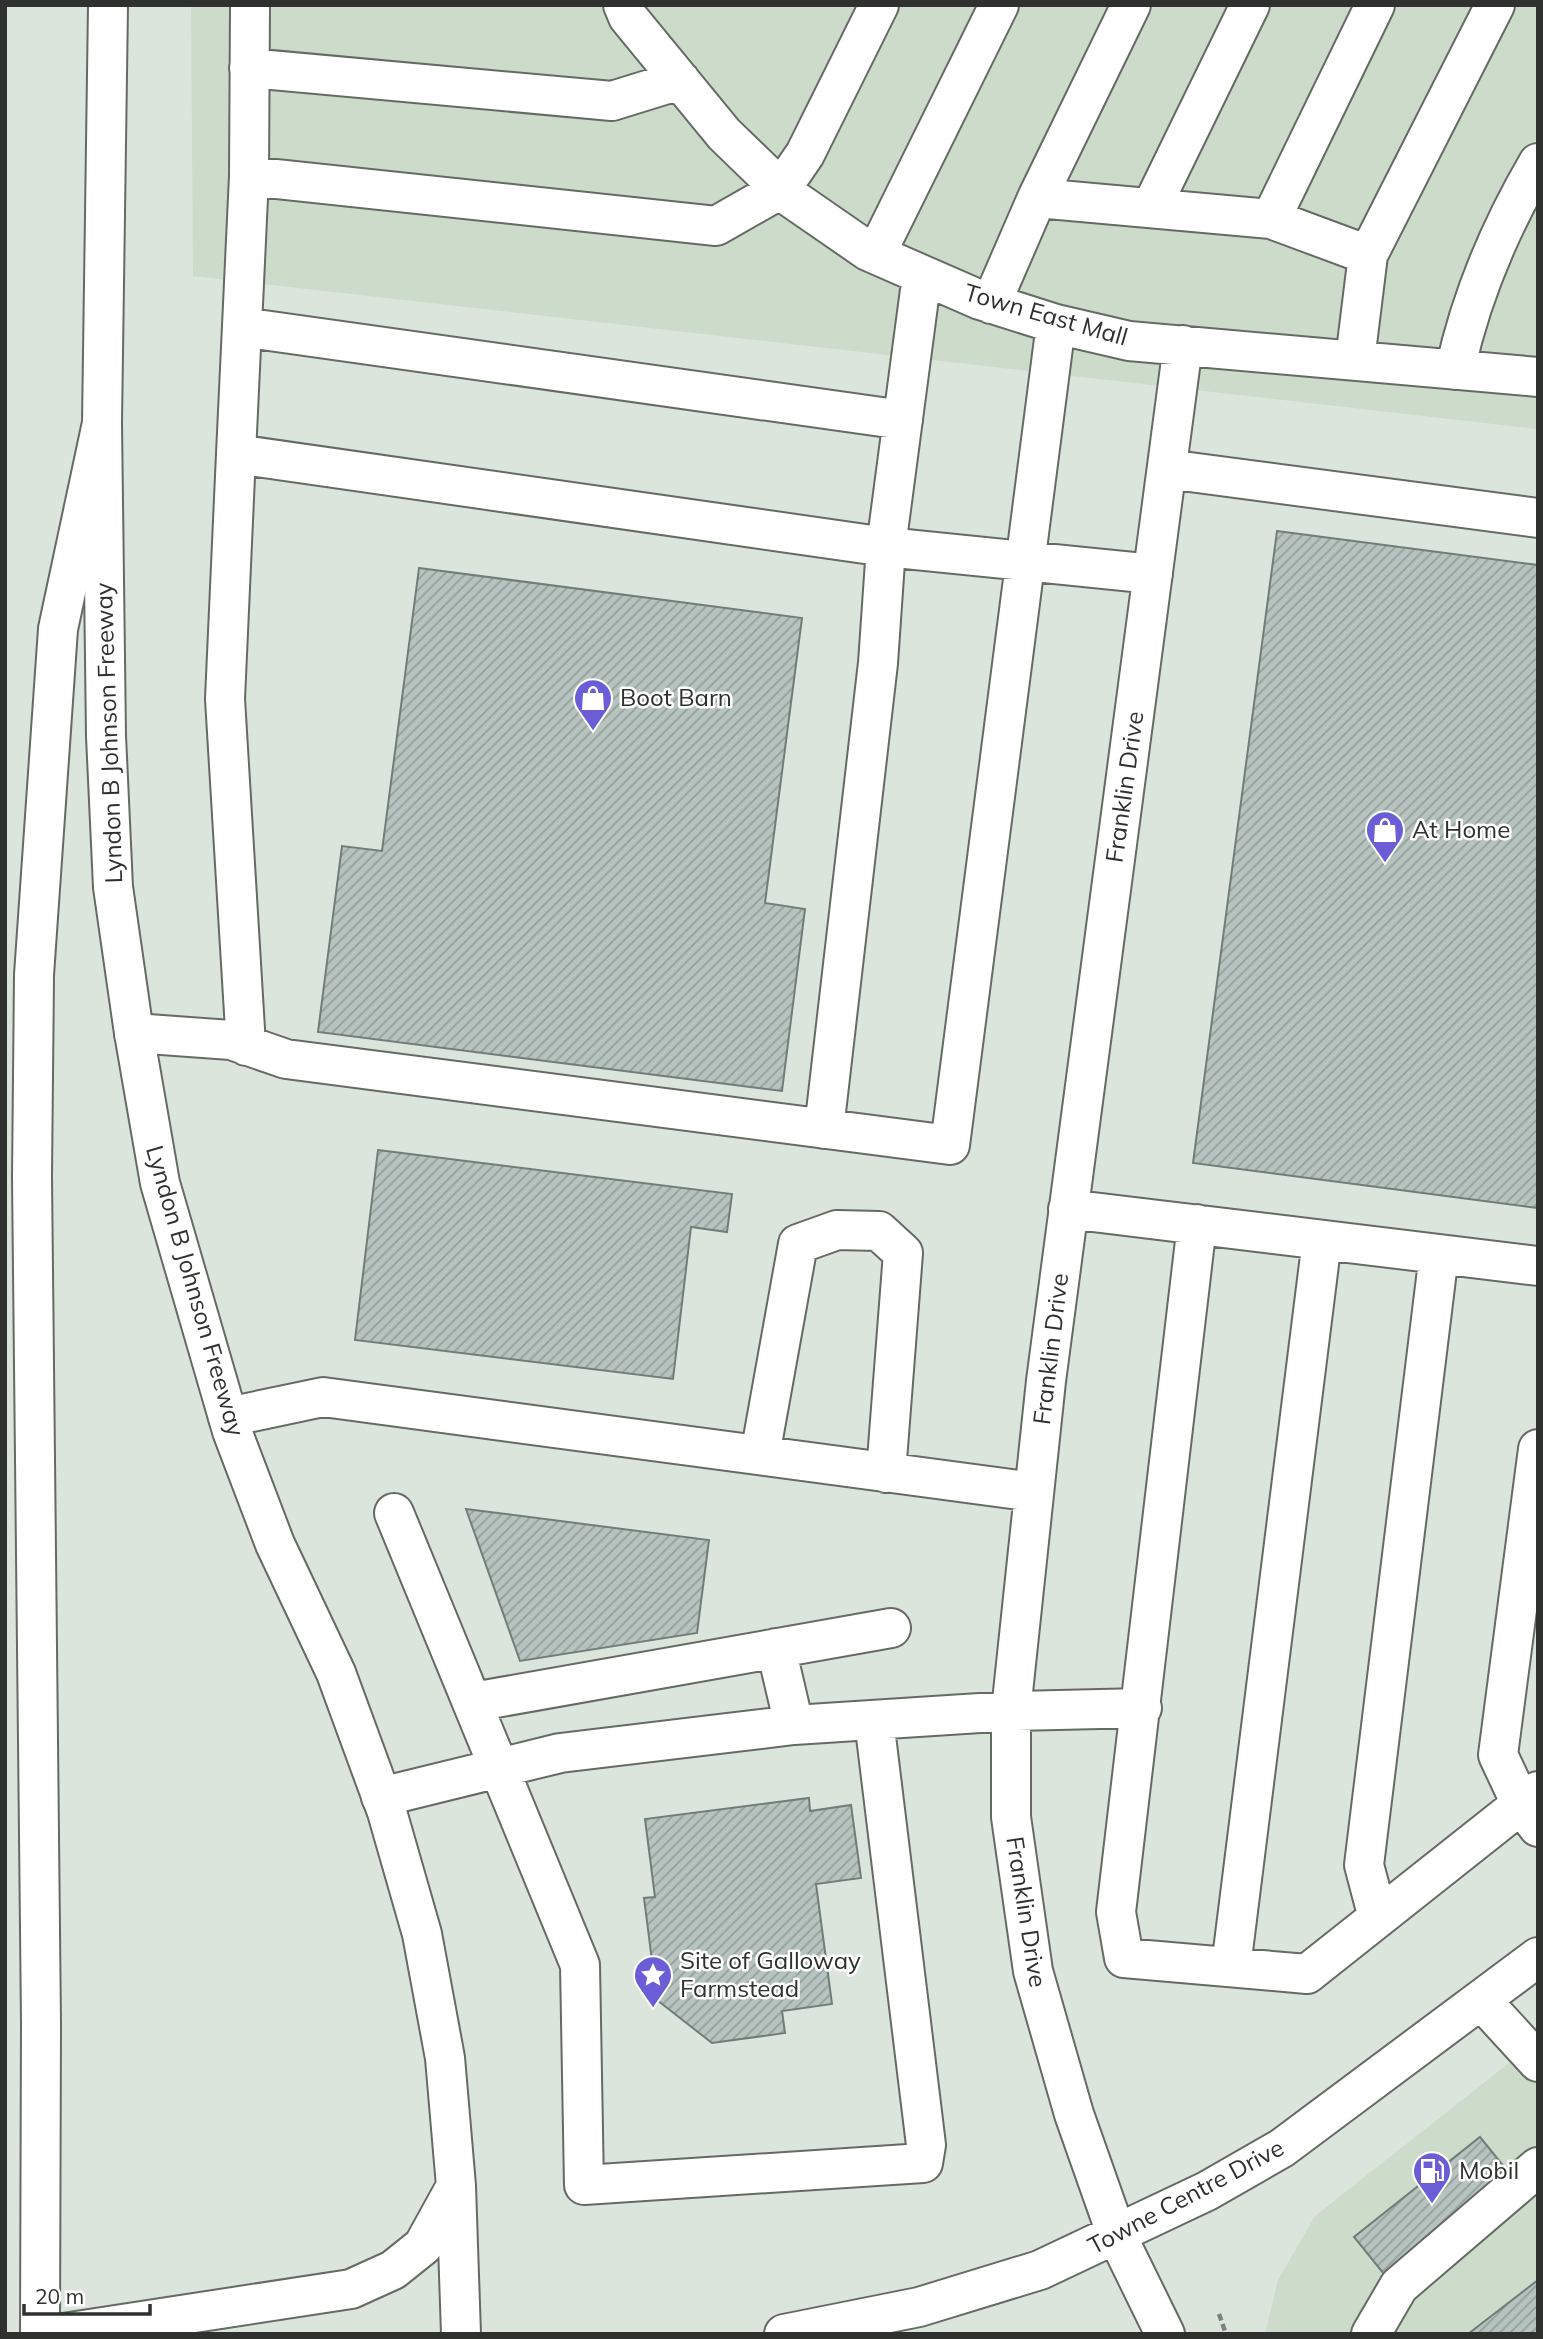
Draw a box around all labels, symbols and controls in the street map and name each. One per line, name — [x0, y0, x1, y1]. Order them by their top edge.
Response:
street label: Town East Mall — [961, 276, 1131, 352]
street label: Lyndon B Johnson Freeway — [88, 582, 128, 884]
shop icon: Boot Barn — [572, 677, 614, 732]
place label: Boot Barn — [620, 682, 732, 712]
street label: Franklin Drive — [1099, 709, 1149, 864]
shop icon: At Home — [1364, 809, 1406, 864]
place label: At Home — [1412, 814, 1510, 844]
street label: Lyndon B Johnson Freeway — [140, 1142, 252, 1440]
street label: Franklin Drive — [1026, 1271, 1074, 1426]
street label: Franklin Drive — [1000, 1834, 1054, 1989]
place label: Site of Galloway Farmstead — [680, 1945, 861, 2003]
place icon: Site of Galloway Farmstead — [632, 1954, 674, 2009]
street label: Towne Centre Drive — [1083, 2132, 1289, 2260]
fuel station icon: Mobil — [1411, 2150, 1453, 2205]
place label: Mobil — [1459, 2155, 1519, 2185]
scale bar — [24, 2272, 150, 2316]
text: 20 m — [35, 2283, 84, 2309]

